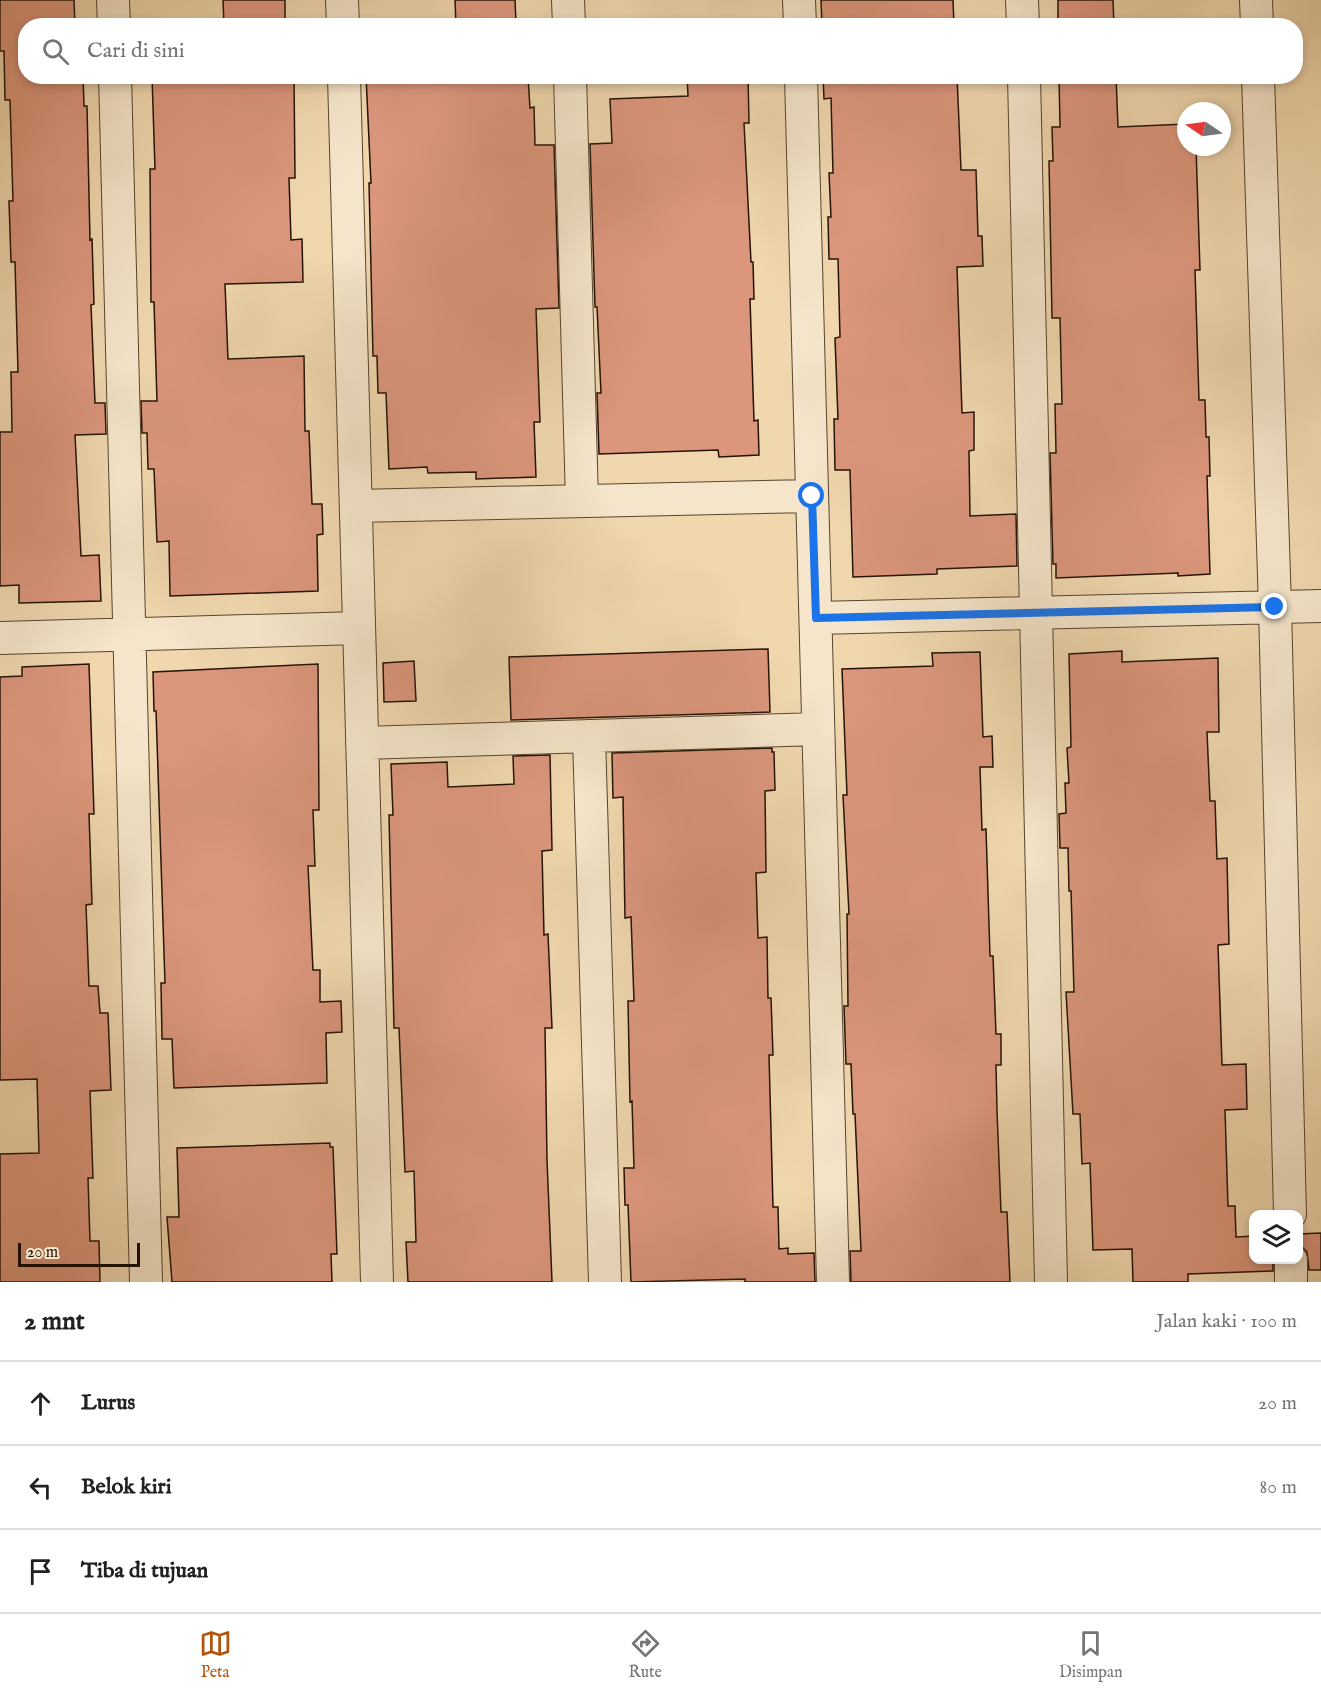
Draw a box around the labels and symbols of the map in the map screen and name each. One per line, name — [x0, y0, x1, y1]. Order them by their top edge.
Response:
north arrow — [1177, 102, 1231, 156]
route start — [798, 482, 824, 508]
route end — [1261, 593, 1287, 619]
scale bar — [18, 1240, 140, 1268]

